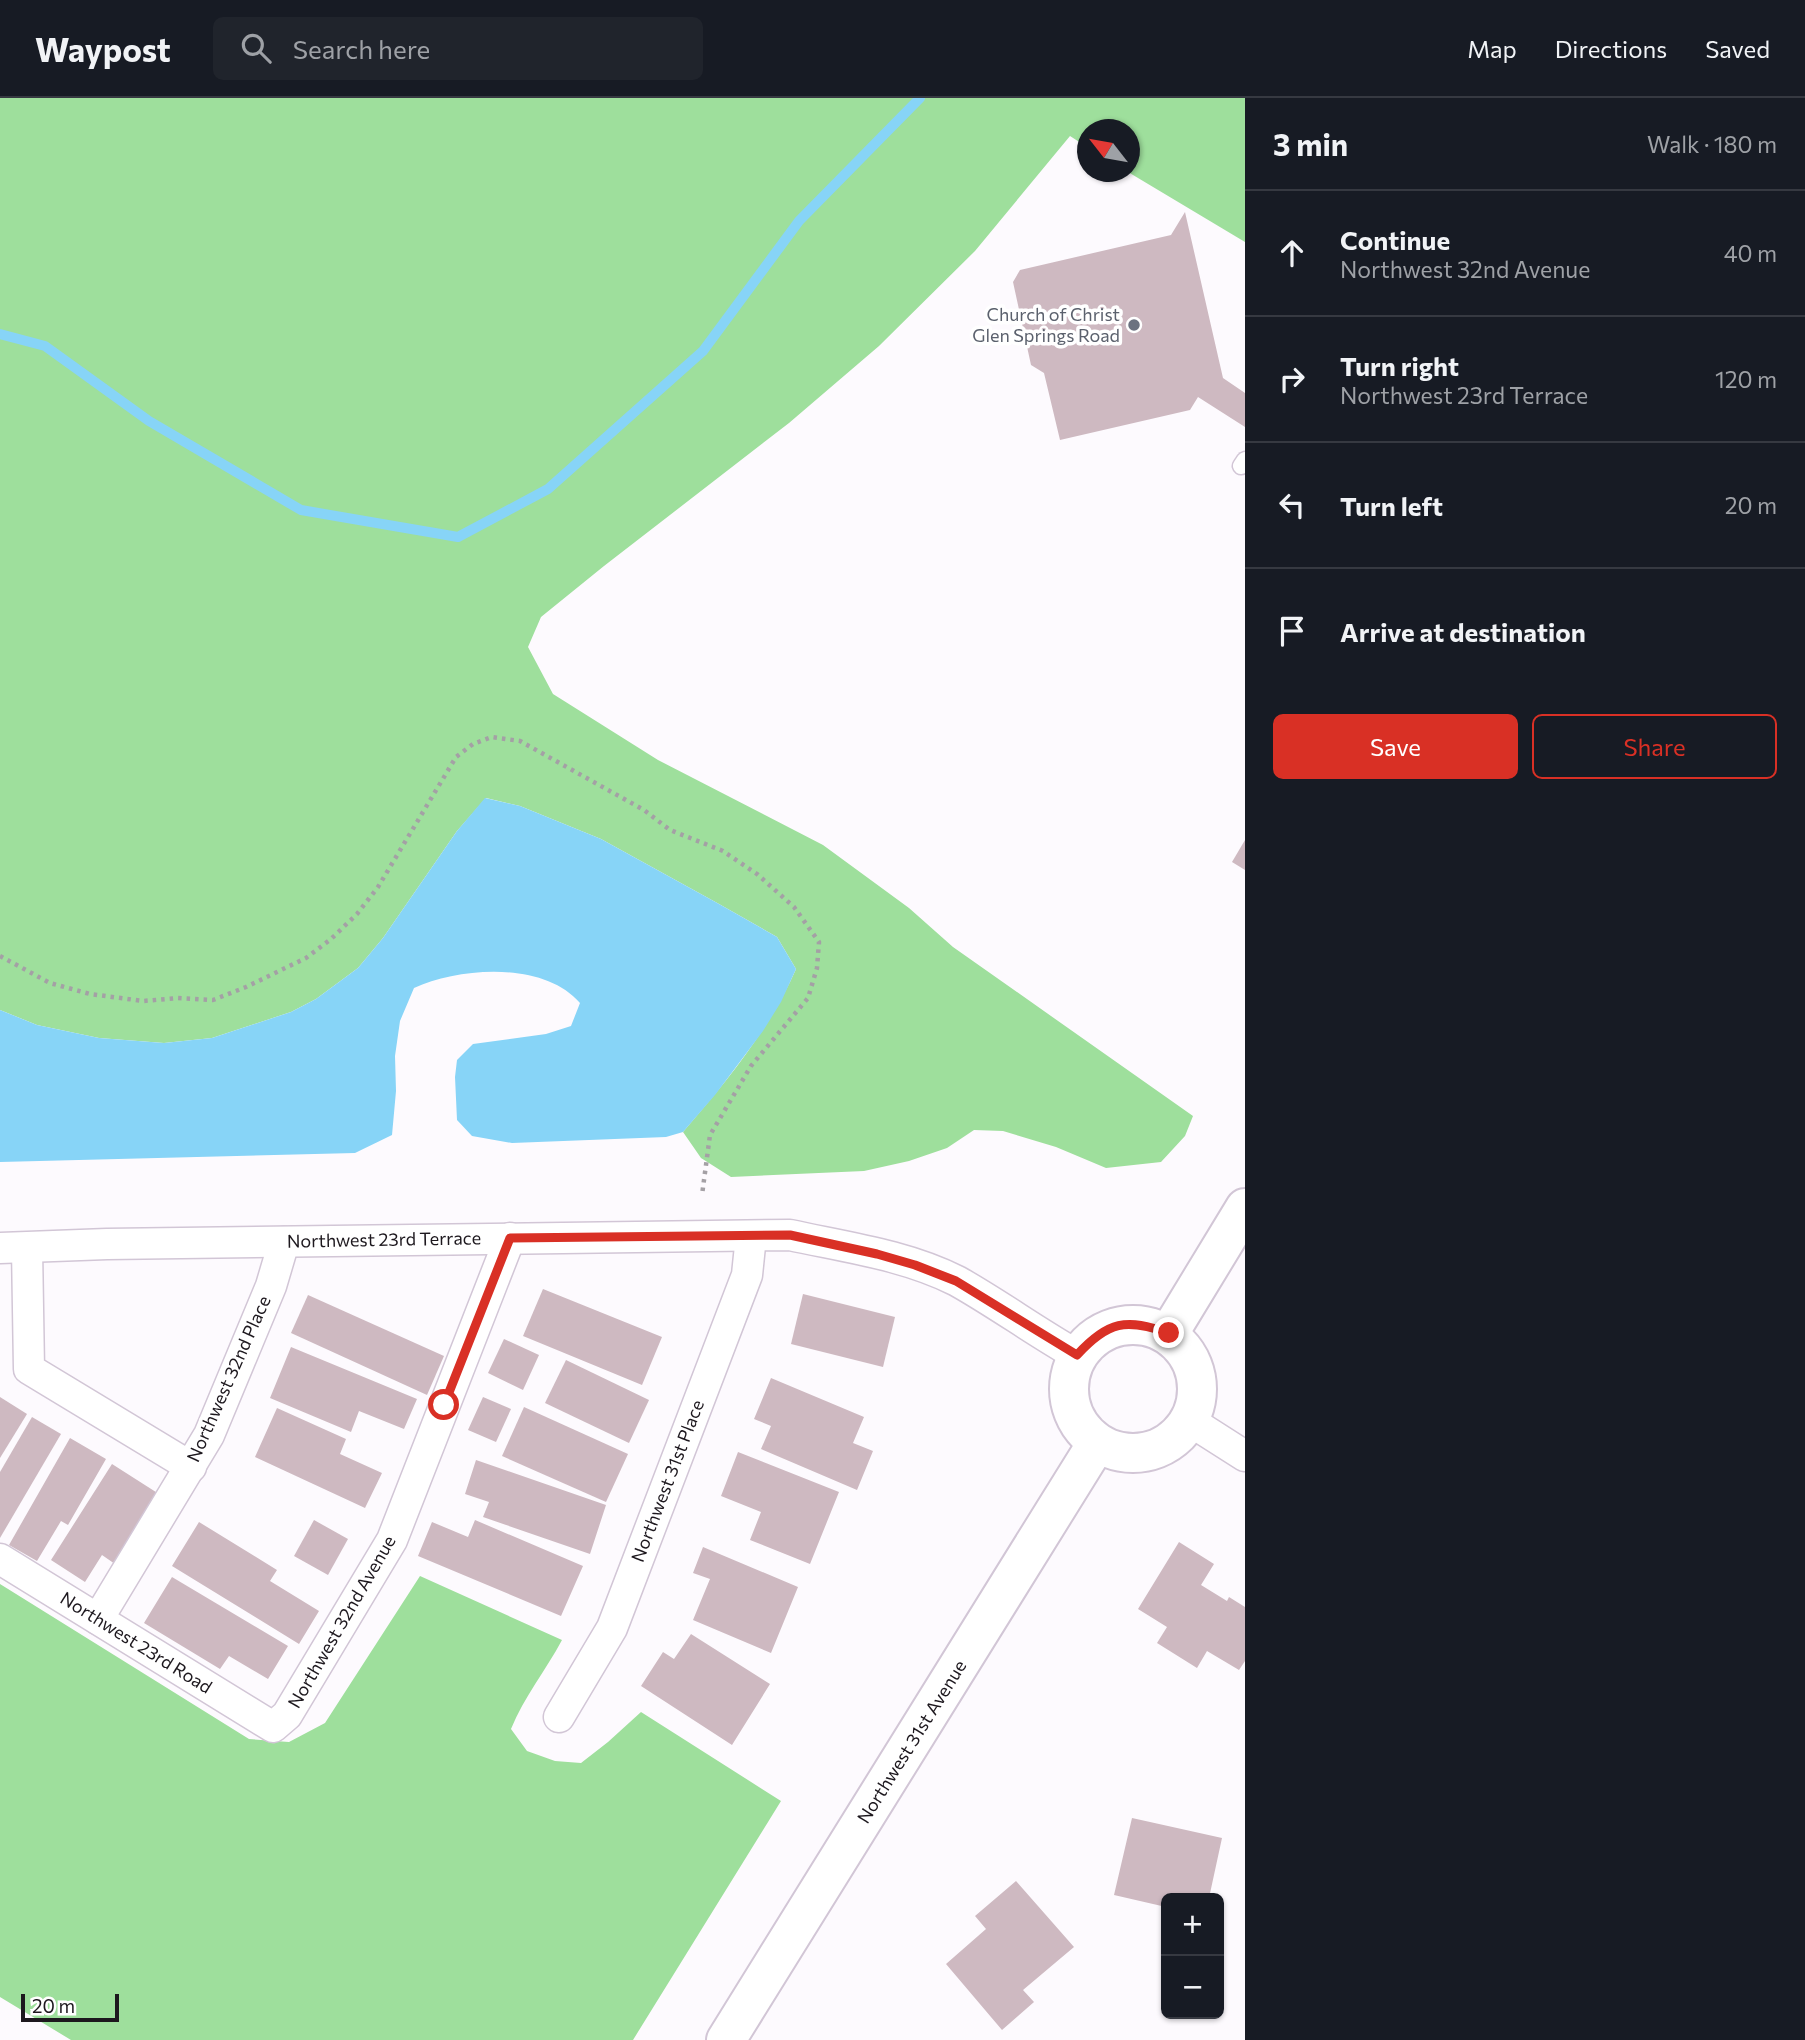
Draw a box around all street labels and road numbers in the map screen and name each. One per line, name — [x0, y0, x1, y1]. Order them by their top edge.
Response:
street label: Northwest 23rd Terrace — [287, 1226, 481, 1252]
street label: Northwest 32nd Place — [182, 1292, 275, 1465]
street label: Northwest 31st Place — [626, 1396, 708, 1565]
street label: Northwest 32nd Avenue — [283, 1531, 400, 1712]
street label: Northwest 23rd Road — [57, 1587, 216, 1698]
street label: Northwest 31st Avenue — [852, 1656, 970, 1827]

